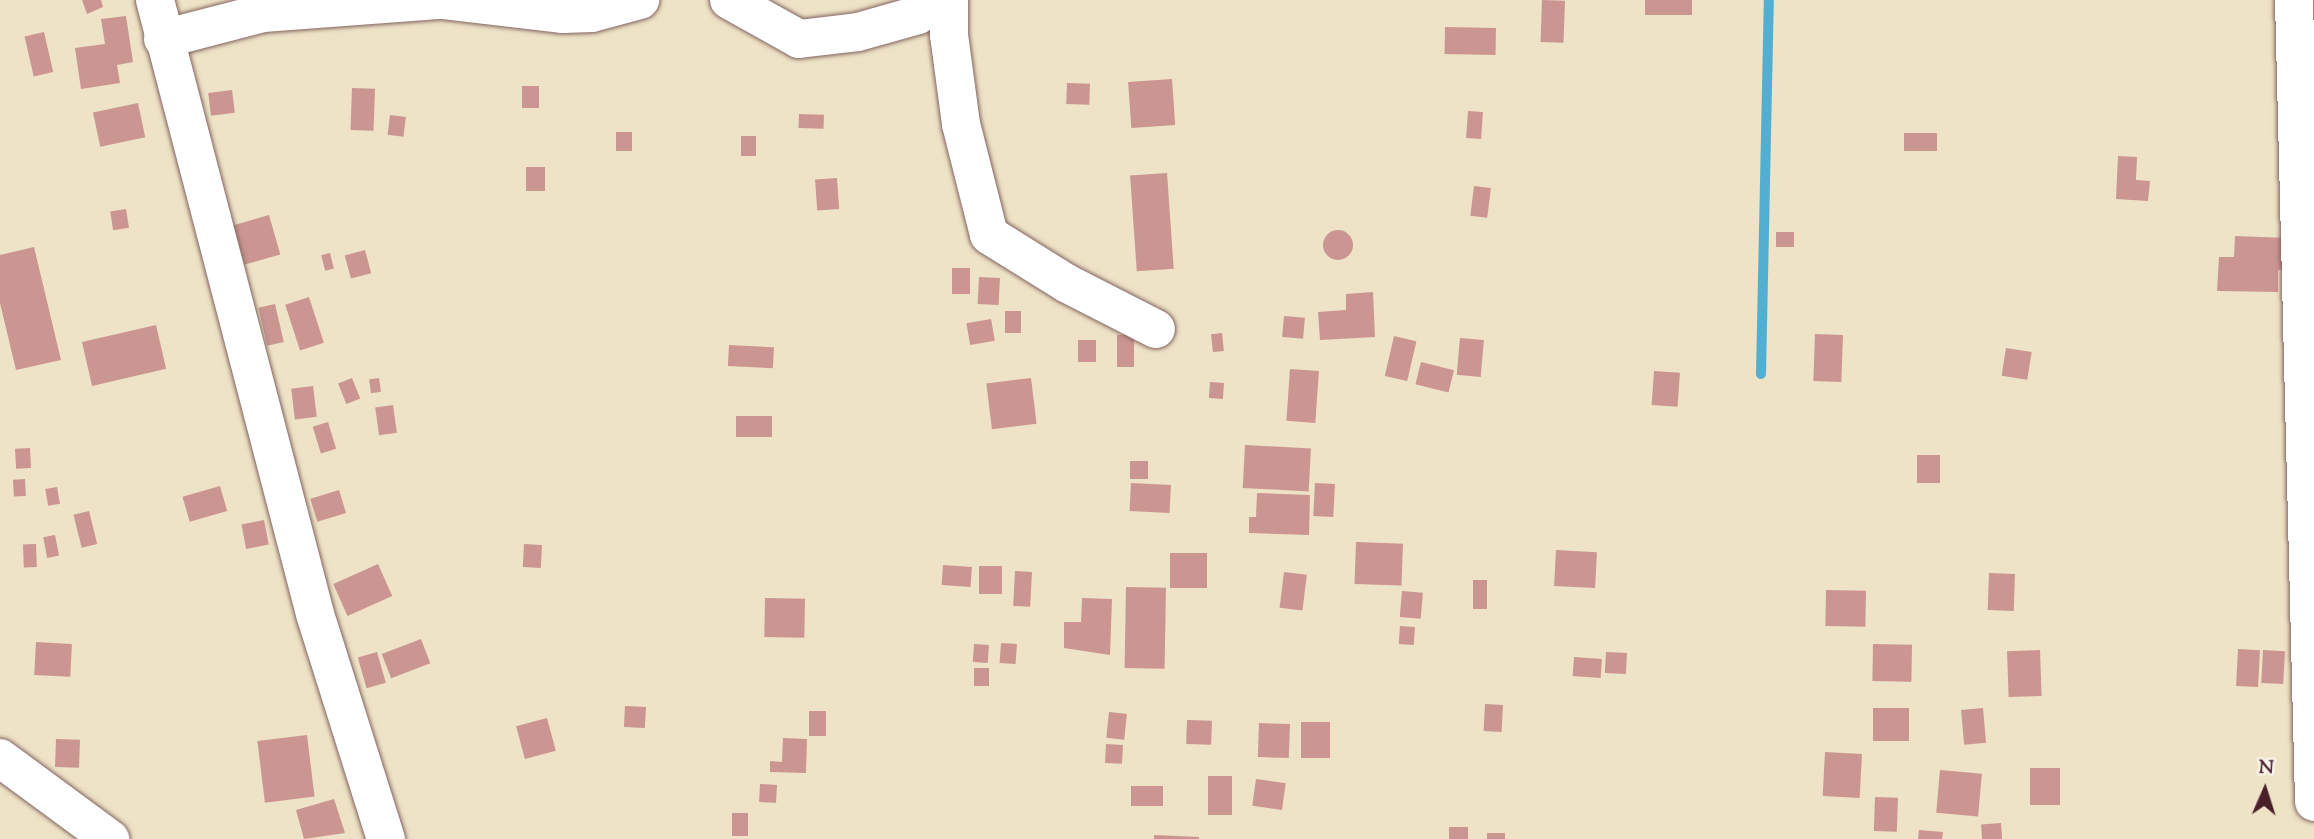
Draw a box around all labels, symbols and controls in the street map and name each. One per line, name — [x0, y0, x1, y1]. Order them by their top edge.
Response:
north arrow — [2230, 755, 2300, 825]
text: N — [2258, 755, 2274, 782]

